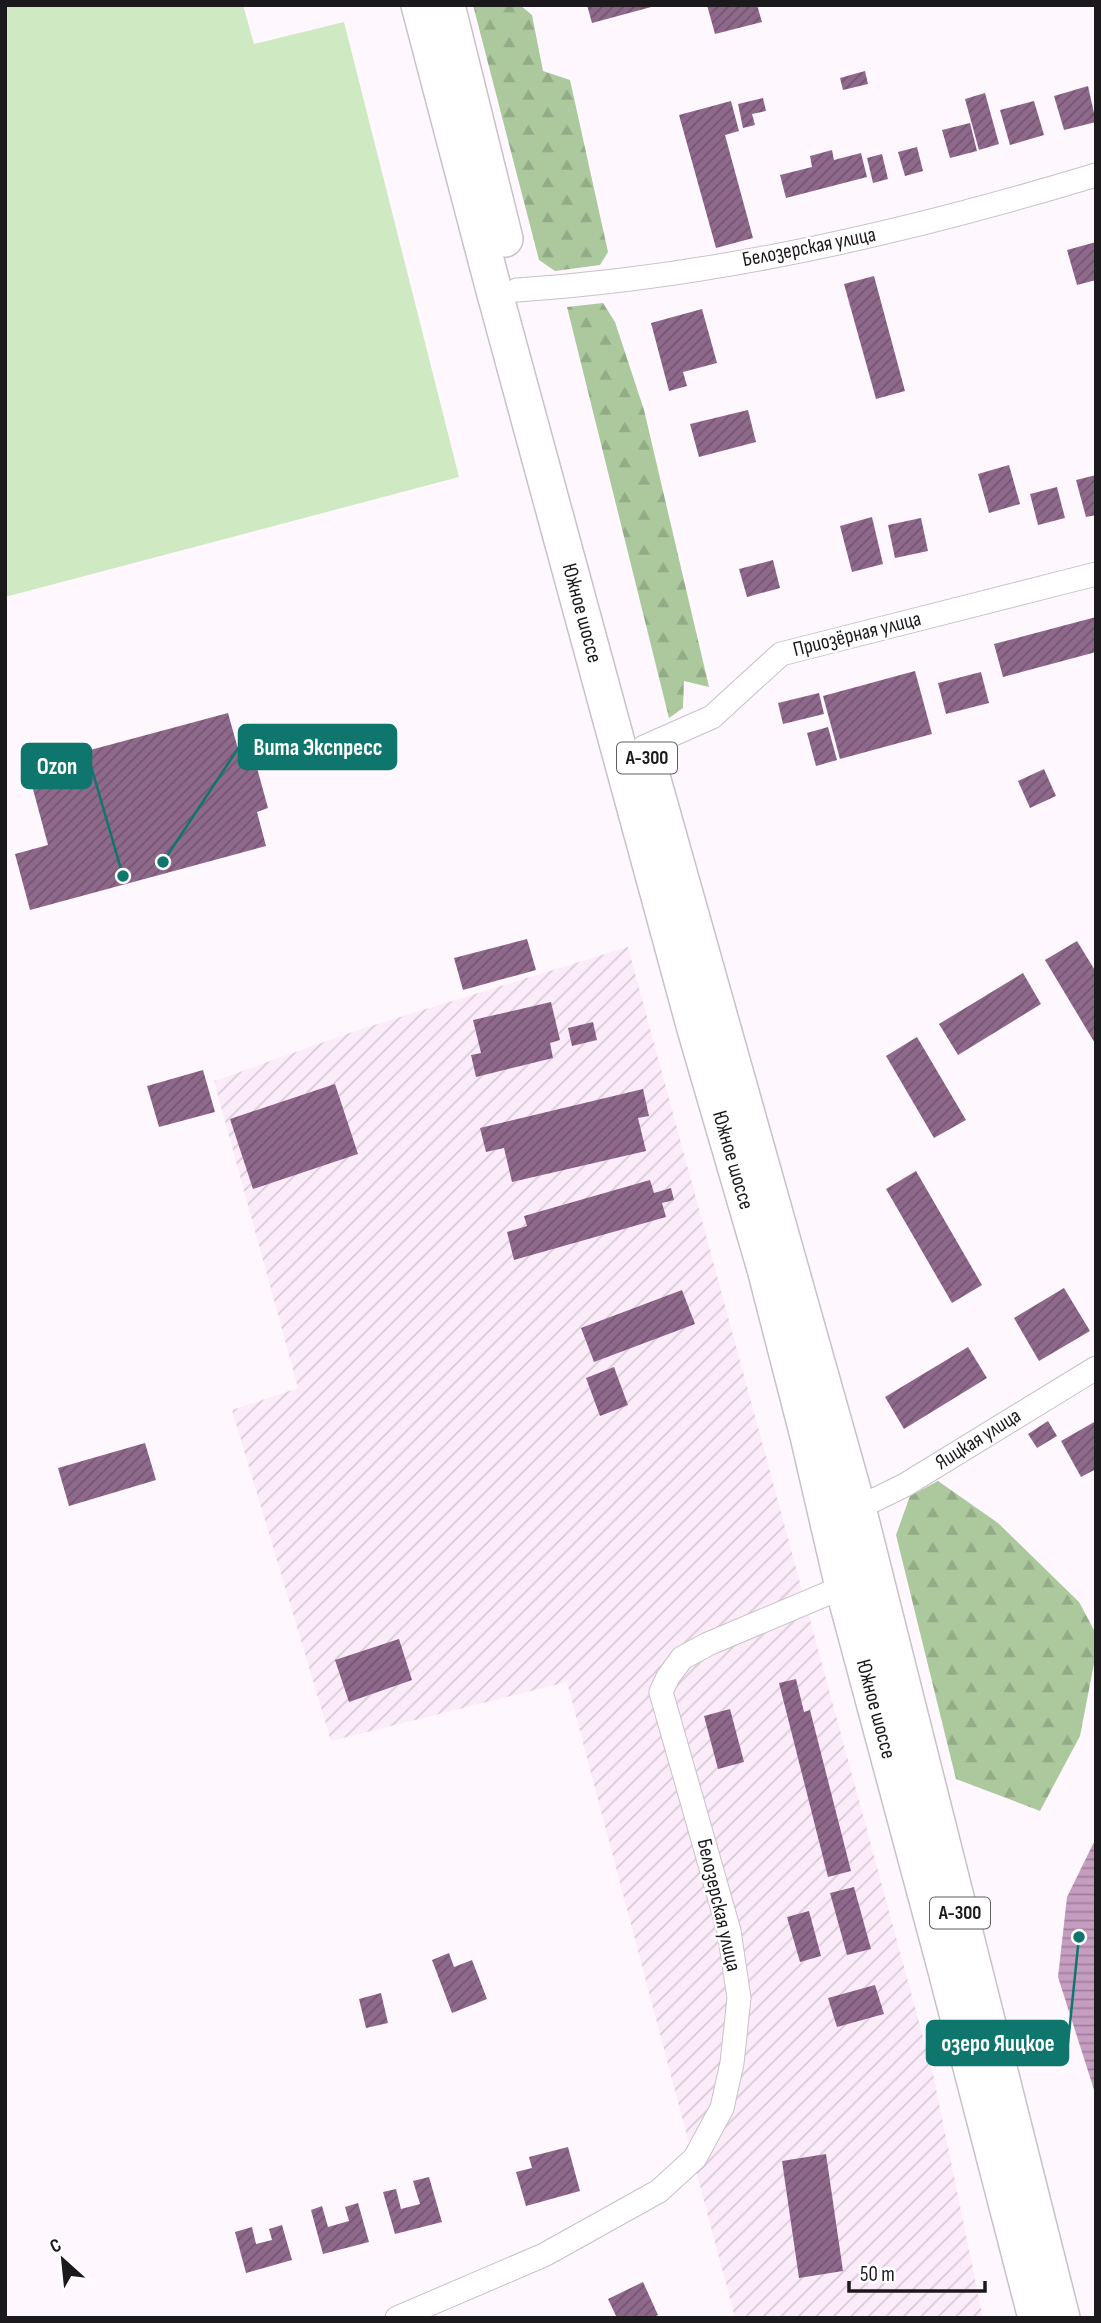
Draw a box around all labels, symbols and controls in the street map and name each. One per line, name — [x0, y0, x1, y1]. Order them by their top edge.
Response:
street label: Белозерская улица — [740, 222, 878, 272]
street label: Южное шоссе — [557, 561, 607, 665]
street label: Приозёрная улица — [790, 606, 924, 662]
callout: Вита Экспресс — [239, 725, 396, 769]
text: Вита Экспресс — [254, 734, 382, 762]
road number: А-300 — [617, 743, 677, 774]
callout: Ozon — [22, 744, 91, 788]
text: Ozon — [37, 753, 77, 781]
street label: Южное шоссе — [707, 1108, 759, 1212]
street label: Яицкая улица — [931, 1403, 1025, 1475]
street label: Южное шоссе — [851, 1657, 901, 1761]
street label: Белозерская улица — [692, 1836, 746, 1974]
road number: А-300 — [930, 1898, 990, 1928]
callout: озеро Яицкое — [927, 2021, 1068, 2065]
text: озеро Яицкое — [941, 2030, 1055, 2058]
north arrow — [28, 2225, 98, 2295]
text: С — [46, 2234, 66, 2259]
scale bar — [849, 2250, 986, 2294]
text: 50 m — [860, 2262, 895, 2287]

